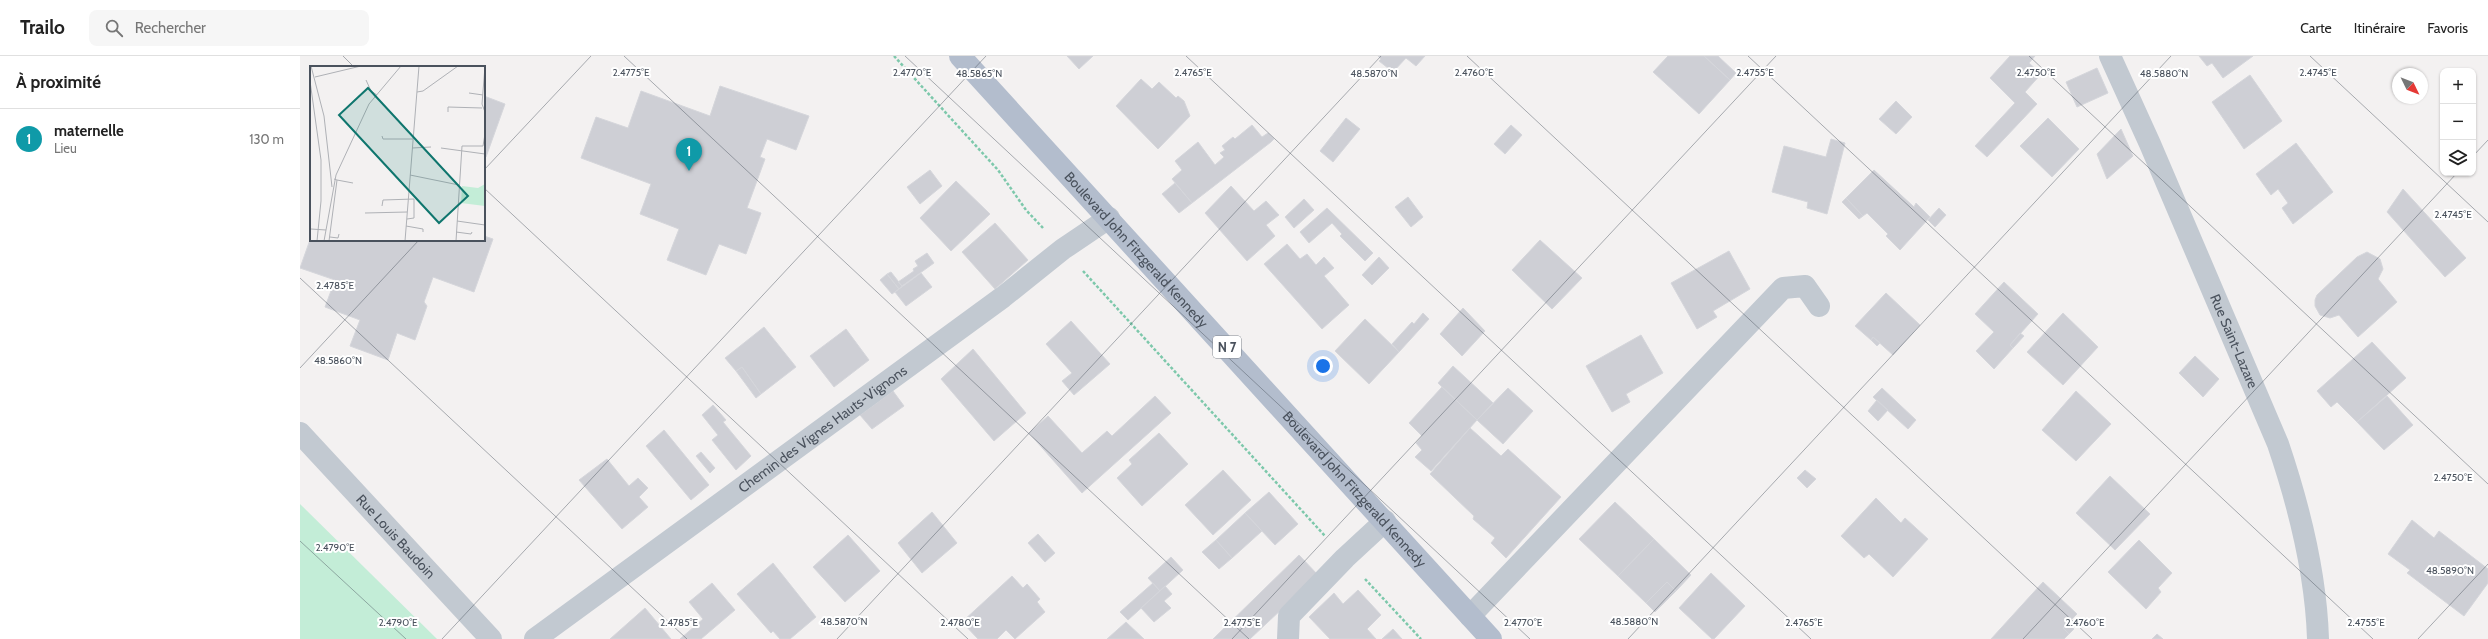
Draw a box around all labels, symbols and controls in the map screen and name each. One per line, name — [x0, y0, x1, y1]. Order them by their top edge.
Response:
search box — [89, 10, 369, 46]
text: Trailo — [20, 16, 65, 39]
icon: search — [103, 17, 125, 39]
text: Rechercher — [135, 19, 206, 37]
text: Carte — [2300, 19, 2332, 37]
text: Itinéraire — [2354, 19, 2405, 37]
text: Favoris — [2427, 19, 2468, 37]
inset map — [310, 66, 485, 241]
text: 2.4775°E — [612, 66, 650, 79]
text: 2.4770°E — [893, 66, 932, 79]
text: 2.4765°E — [1174, 66, 1212, 79]
text: 2.4760°E — [1454, 66, 1494, 79]
text: 2.4755°E — [1736, 66, 1774, 79]
text: 2.4750°E — [2017, 66, 2056, 79]
text: 2.4745°E — [2299, 66, 2337, 79]
text: 48.5865°N — [956, 67, 1002, 80]
text: 48.5870°N — [1350, 67, 1398, 80]
text: 48.5880°N — [2140, 67, 2188, 80]
north arrow — [2392, 68, 2428, 104]
map controls — [2440, 68, 2476, 176]
button: + — [2440, 68, 2476, 104]
text: À proximité — [16, 72, 101, 92]
button: − — [2440, 104, 2476, 140]
text: maternelle — [54, 122, 124, 140]
text: 1 — [27, 131, 31, 147]
text: 130 m — [249, 131, 284, 147]
pin: 1 — [676, 138, 702, 171]
text: Lieu — [54, 140, 77, 156]
button: layers — [2440, 140, 2476, 176]
street label: Boulevard John Fitzgerald Kennedy — [1061, 168, 1212, 332]
text: 2.4745°E — [2434, 208, 2472, 221]
text: 2.4785°E — [316, 279, 354, 292]
street label: Rue Saint-Lazare — [2206, 291, 2262, 391]
road number: N 7 — [1213, 336, 1241, 358]
text: 48.5860°N — [314, 354, 362, 367]
your location — [1313, 356, 1333, 376]
street label: Chemin des Vignes Hauts-Vignons — [734, 361, 911, 497]
street label: Boulevard John Fitzgerald Kennedy — [1279, 407, 1430, 571]
text: 2.4750°E — [2434, 471, 2473, 484]
street label: Rue Louis Baudoin — [352, 490, 439, 582]
text: 2.4790°E — [315, 541, 355, 554]
text: 48.5890°N — [2426, 564, 2474, 577]
text: 48.5870°N — [820, 615, 868, 628]
text: 48.5880°N — [1610, 615, 1658, 628]
text: 2.4790°E — [378, 616, 418, 629]
text: 2.4785°E — [660, 616, 698, 629]
text: 2.4780°E — [940, 616, 980, 629]
text: 2.4775°E — [1223, 616, 1261, 629]
text: 2.4770°E — [1504, 616, 1543, 629]
text: 2.4765°E — [1785, 616, 1823, 629]
text: 2.4760°E — [2065, 616, 2105, 629]
text: 2.4755°E — [2347, 616, 2385, 629]

